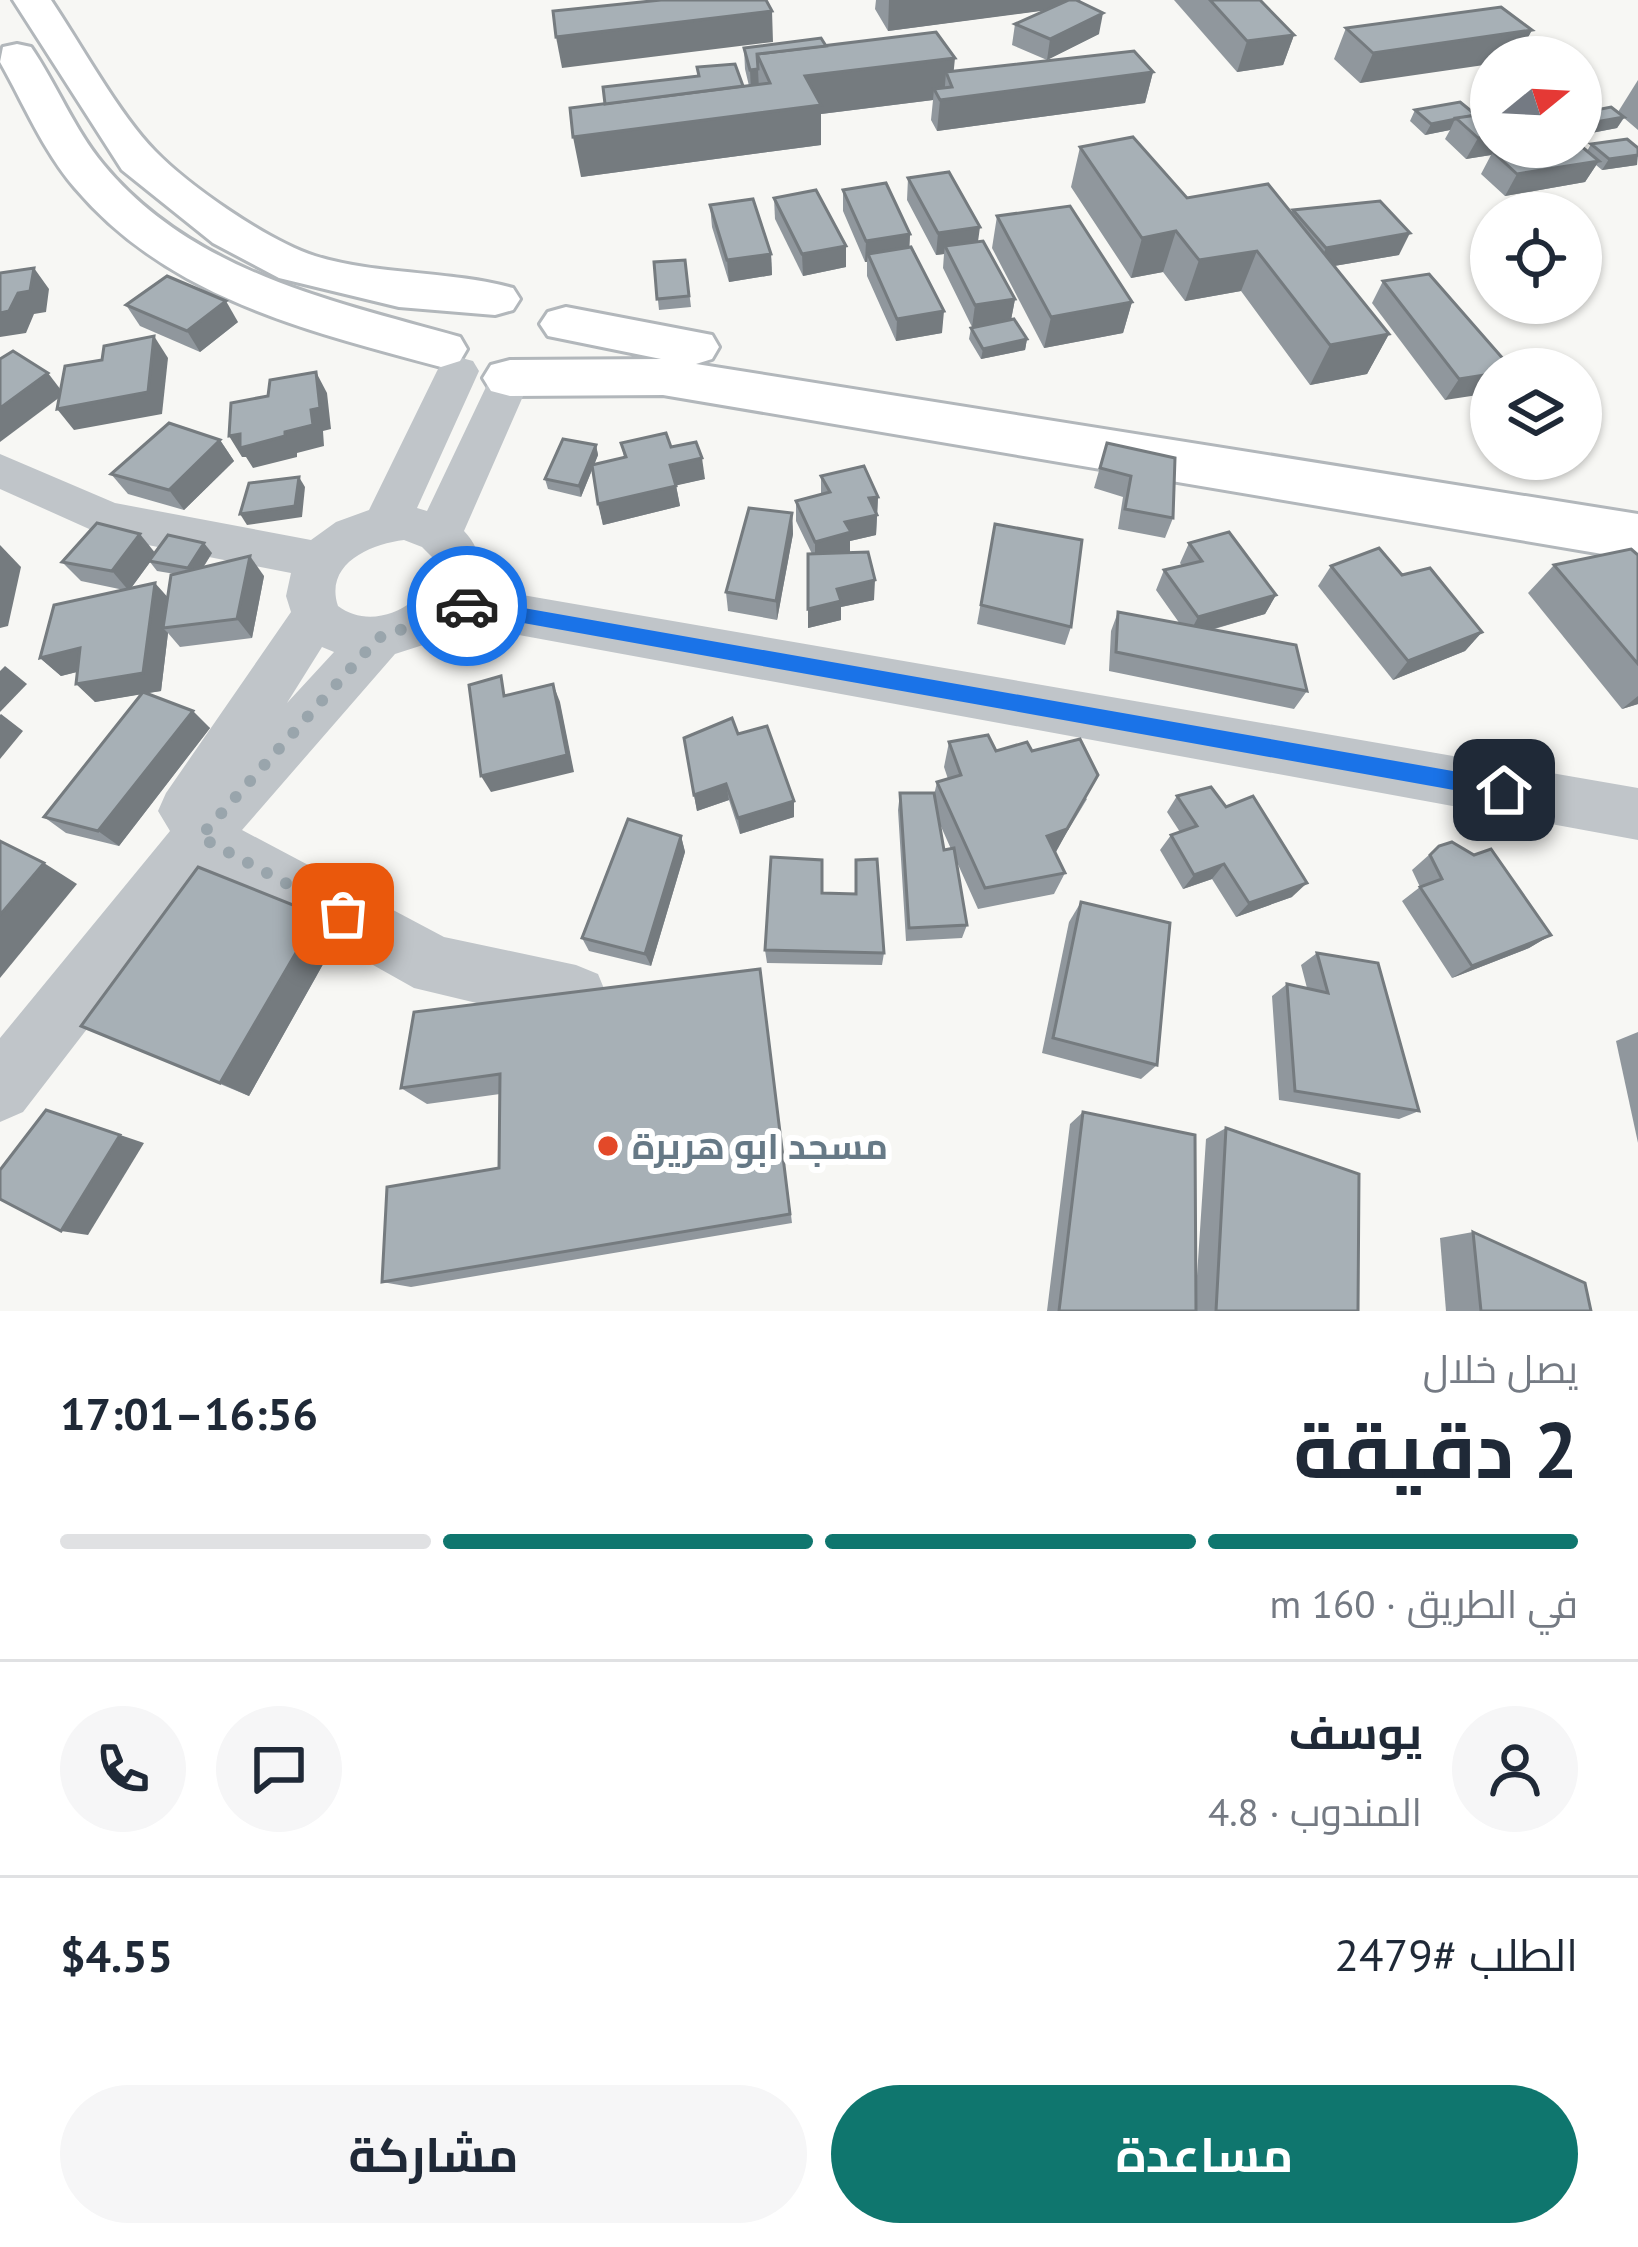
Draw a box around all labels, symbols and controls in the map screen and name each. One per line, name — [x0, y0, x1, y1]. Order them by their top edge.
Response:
north arrow — [1470, 36, 1602, 168]
map controls — [1470, 36, 1602, 480]
button: locate — [1470, 192, 1602, 324]
button: layers — [1470, 348, 1602, 480]
courier — [407, 546, 527, 666]
icon: car — [434, 573, 500, 639]
pin — [1453, 739, 1555, 841]
icon: home — [1471, 757, 1537, 823]
pin — [292, 863, 394, 965]
icon: bag — [310, 881, 376, 947]
place label: مسجد ابو هريرة — [632, 1122, 888, 1169]
marker: مسجد ابو هريرة — [595, 1133, 621, 1159]
text: يصل خلال — [1423, 1343, 1578, 1394]
text: 16:56–17:01 — [60, 1384, 318, 1442]
text: 2 دقيقة — [1294, 1399, 1578, 1500]
text: في الطريق · 160 m — [1270, 1578, 1578, 1629]
text: يوسف — [1288, 1703, 1422, 1761]
button: phone — [60, 1706, 186, 1832]
button: chat — [216, 1706, 342, 1832]
button: person — [1452, 1706, 1578, 1832]
text: المندوب · 4.8 — [1208, 1786, 1422, 1837]
text: الطلب #2479 — [1335, 1925, 1578, 1983]
text: $4.55 — [60, 1926, 173, 1984]
button: مشاركة — [60, 2085, 807, 2223]
button: مساعدة — [831, 2085, 1578, 2223]

